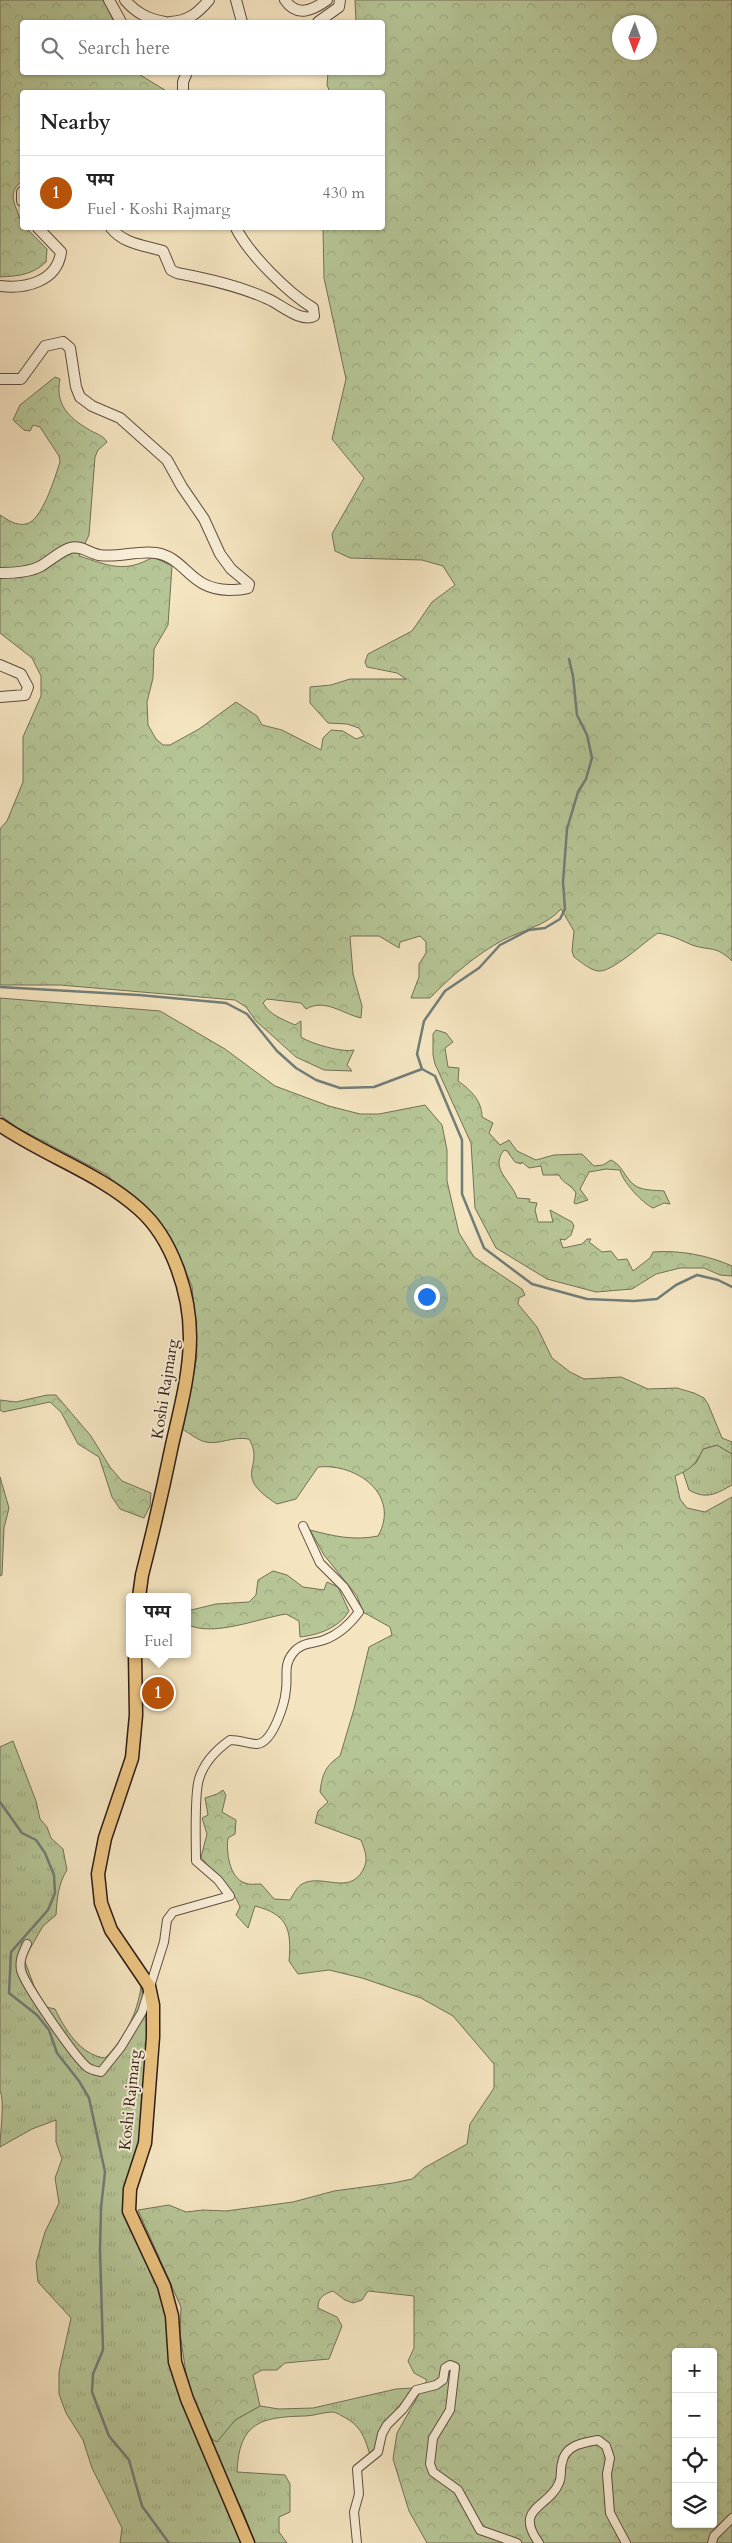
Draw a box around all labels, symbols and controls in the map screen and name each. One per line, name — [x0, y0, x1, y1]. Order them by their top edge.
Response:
north arrow — [612, 15, 657, 60]
search box — [20, 20, 385, 75]
icon: search — [38, 34, 66, 62]
text: Search here — [78, 35, 170, 61]
text: Nearby — [40, 108, 111, 137]
text: पम्प — [87, 167, 114, 193]
text: 1 — [52, 182, 60, 204]
text: 430 m — [323, 182, 365, 204]
text: Fuel · Koshi Rajmarg — [87, 198, 230, 220]
your location — [414, 1284, 440, 1310]
street label: Koshi Rajmarg — [146, 1337, 184, 1441]
popup — [126, 1593, 191, 1658]
text: पम्प — [144, 1599, 170, 1625]
text: Fuel — [144, 1630, 173, 1652]
pin: 1 — [142, 1674, 174, 1712]
street label: Koshi Rajmarg — [114, 2048, 146, 2151]
map controls — [672, 2348, 717, 2528]
button: + — [672, 2348, 717, 2393]
button: − — [672, 2393, 717, 2438]
button: locate — [672, 2438, 717, 2483]
button: layers — [672, 2483, 717, 2528]

